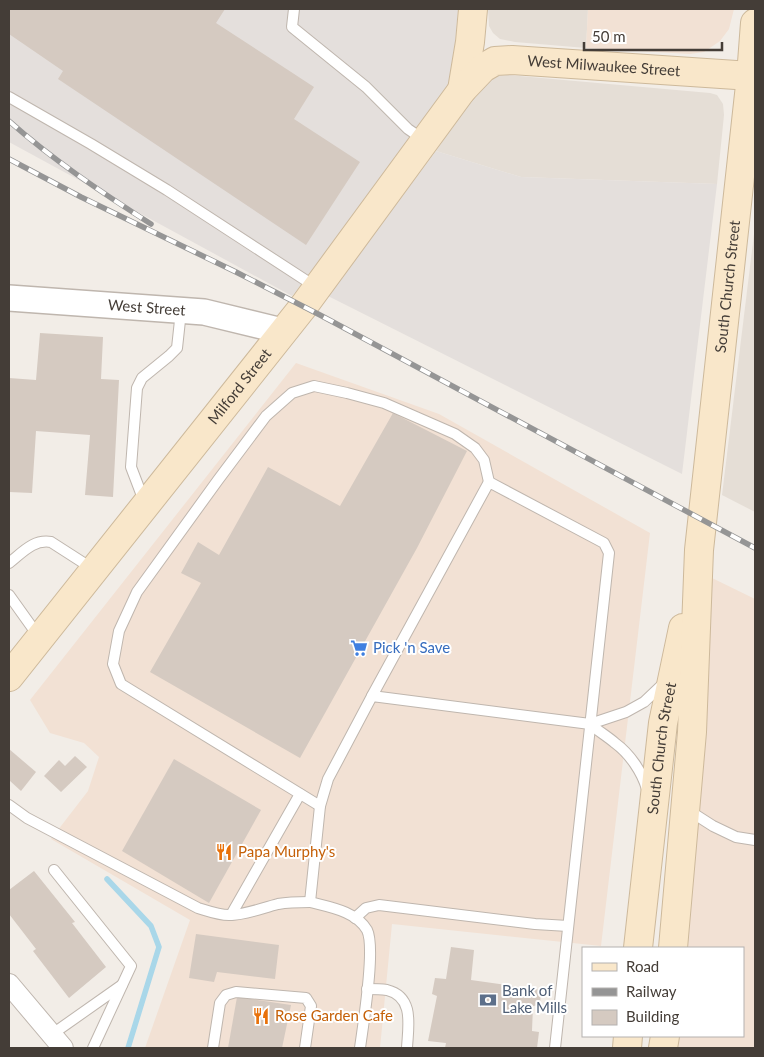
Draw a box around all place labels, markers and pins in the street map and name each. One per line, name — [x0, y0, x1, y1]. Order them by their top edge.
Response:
supermarket icon: Pick 'n Save — [349, 638, 369, 658]
place label: Pick 'n Save — [373, 638, 450, 656]
restaurant icon: Papa Murphy's — [214, 842, 234, 862]
place label: Papa Murphy's — [238, 842, 335, 860]
place label: Bank of Lake Mills — [502, 981, 567, 1016]
bank icon: Bank of Lake Mills — [478, 990, 498, 1010]
restaurant icon: Rose Garden Cafe — [251, 1006, 271, 1026]
place label: Rose Garden Cafe — [275, 1006, 393, 1024]

